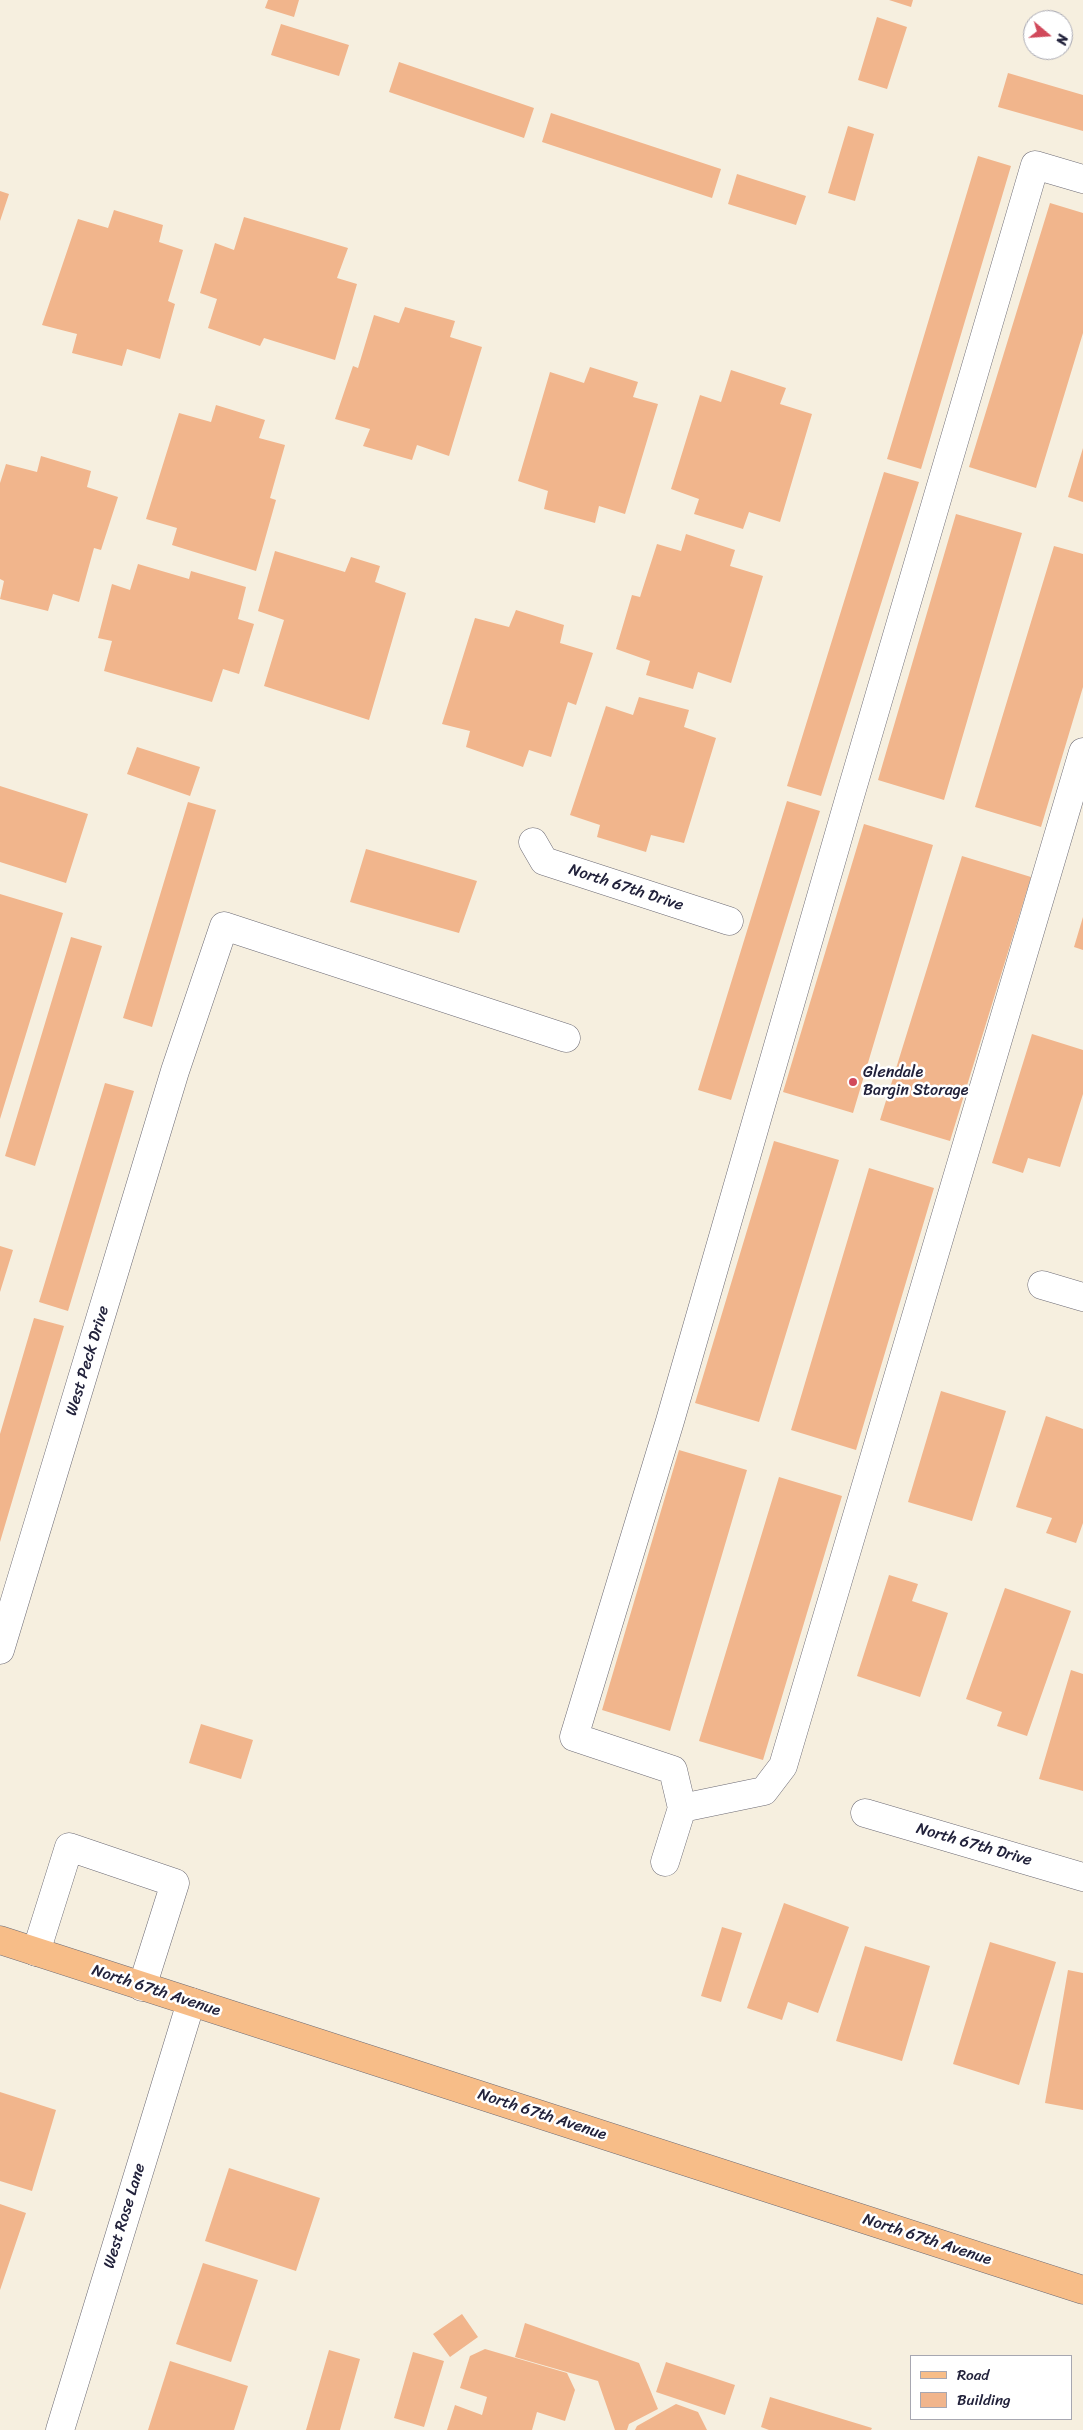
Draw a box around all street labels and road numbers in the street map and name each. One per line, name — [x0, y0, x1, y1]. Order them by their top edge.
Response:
street label: North 67th Drive — [566, 860, 686, 916]
street label: West Peck Drive — [62, 1304, 114, 1418]
street label: North 67th Drive — [914, 1819, 1034, 1871]
street label: North 67th Avenue — [89, 1961, 223, 2021]
street label: North 67th Avenue — [475, 2085, 609, 2145]
street label: West Rose Lane — [100, 2161, 150, 2271]
street label: North 67th Avenue — [860, 2210, 994, 2270]

